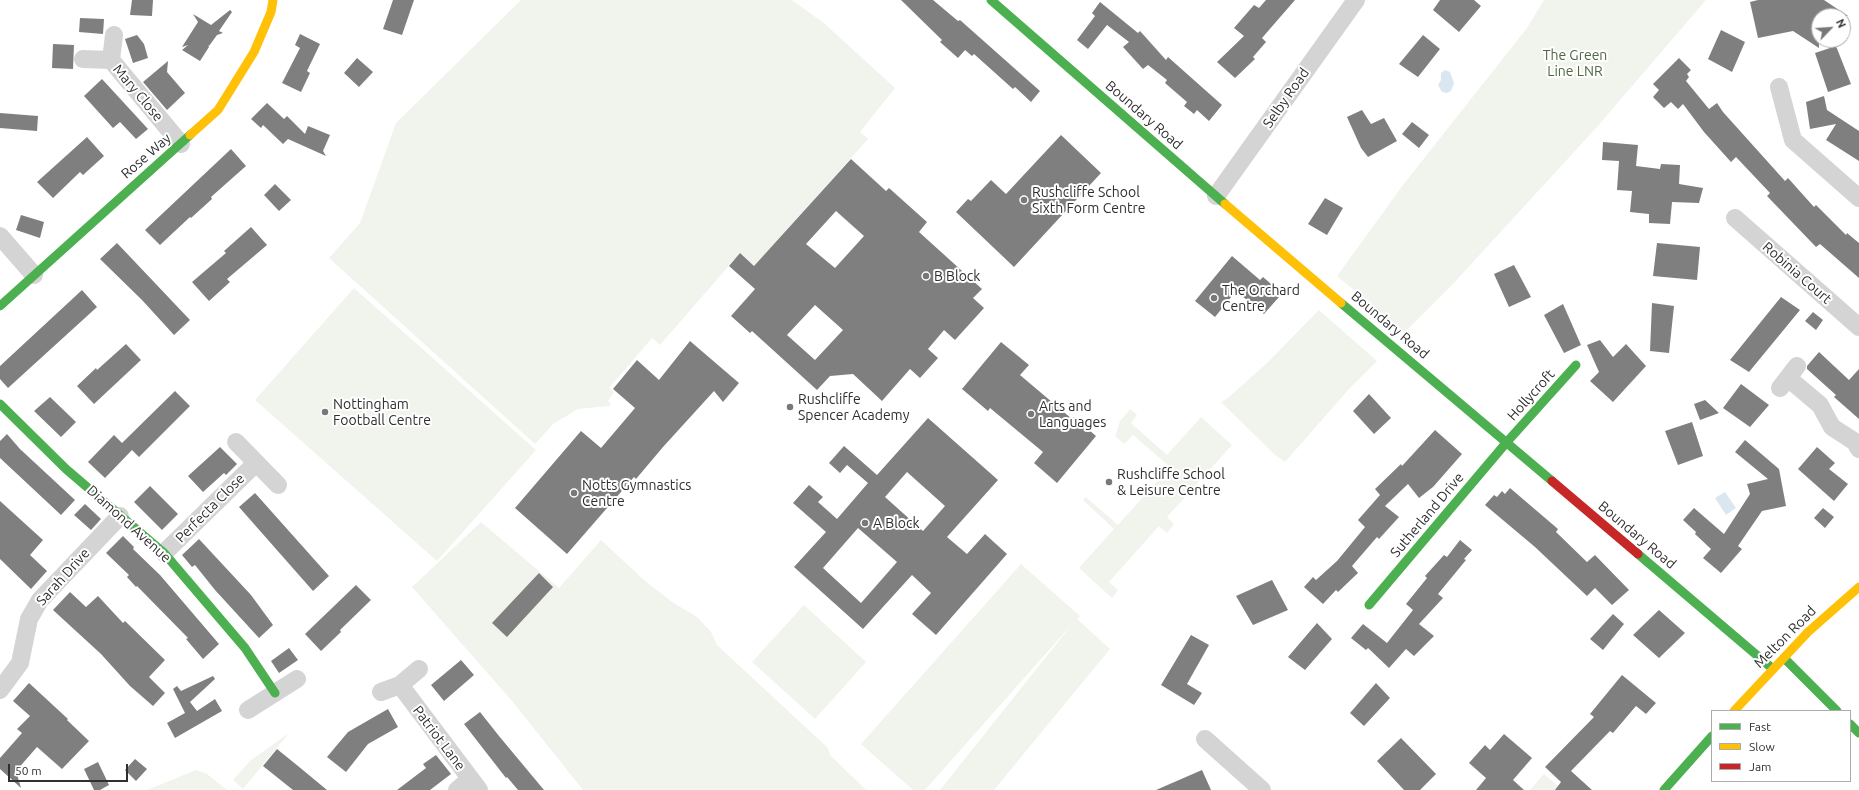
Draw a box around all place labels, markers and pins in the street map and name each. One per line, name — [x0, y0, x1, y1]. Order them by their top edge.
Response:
place label: Rushcliffe School Sixth Form Centre — [1032, 184, 1145, 216]
marker: Rushcliffe School Sixth Form Centre — [1019, 195, 1029, 205]
place label: B Block — [934, 268, 980, 284]
marker: B Block — [921, 271, 931, 281]
place label: The Orchard Centre — [1222, 282, 1300, 314]
marker: The Orchard Centre — [1209, 293, 1219, 303]
place label: Rushcliffe Spencer Academy — [798, 391, 909, 424]
place label: Nottingham Football Centre — [333, 396, 431, 428]
place label: Arts and Languages — [1039, 398, 1106, 430]
marker: Rushcliffe Spencer Academy — [785, 402, 795, 412]
marker: Nottingham Football Centre — [320, 407, 330, 417]
marker: Arts and Languages — [1026, 409, 1036, 419]
place label: Rushcliffe School & Leisure Centre — [1117, 466, 1225, 498]
place label: Notts Gymnastics Centre — [582, 477, 691, 510]
marker: Rushcliffe School & Leisure Centre — [1104, 477, 1114, 487]
marker: Notts Gymnastics Centre — [569, 488, 579, 498]
place label: A Block — [873, 515, 920, 531]
marker: A Block — [860, 518, 870, 528]

